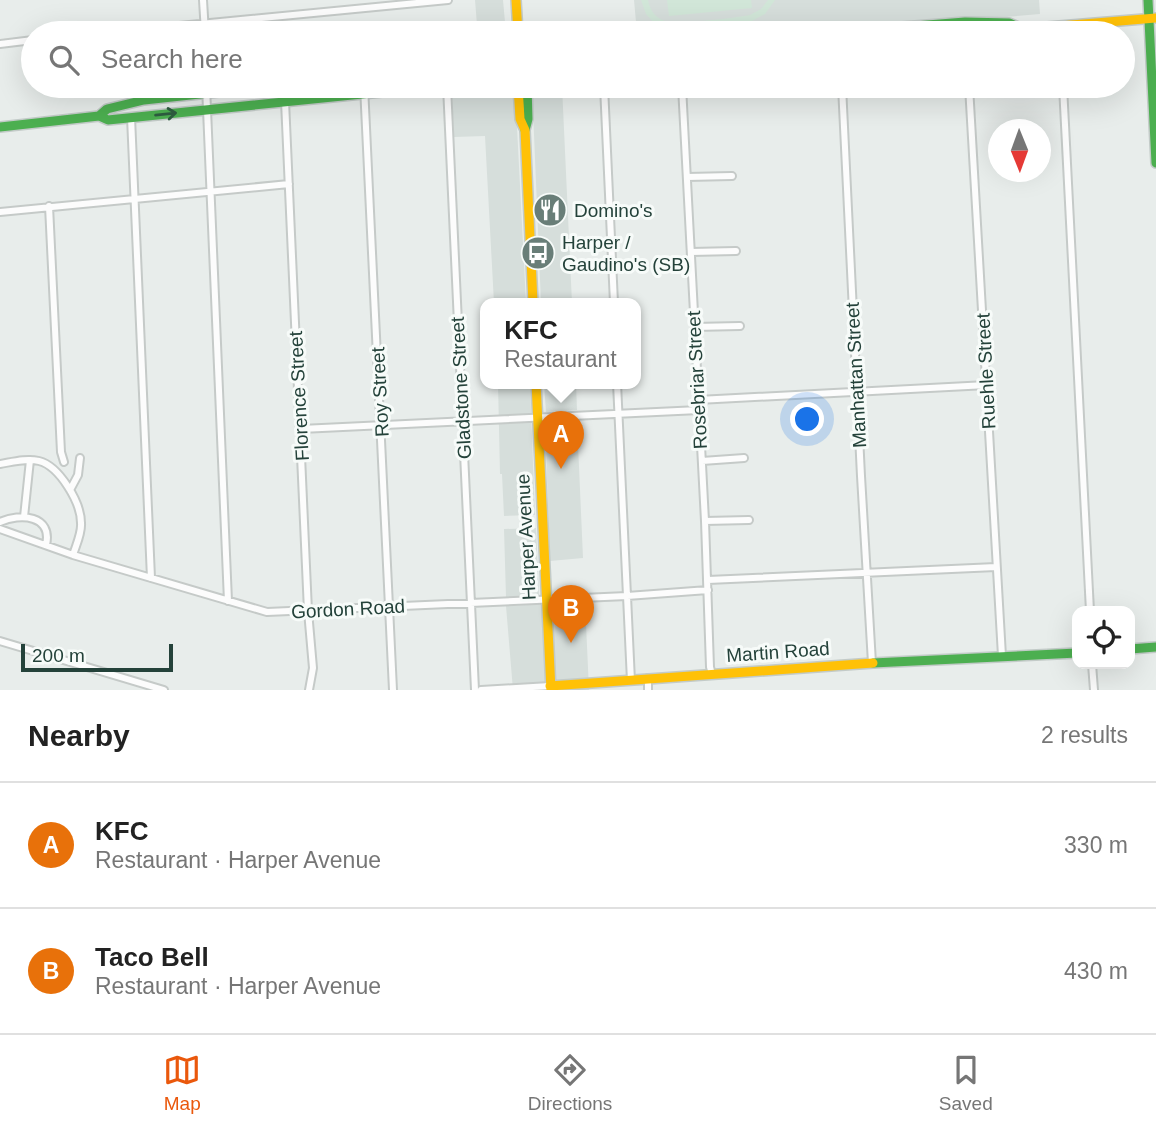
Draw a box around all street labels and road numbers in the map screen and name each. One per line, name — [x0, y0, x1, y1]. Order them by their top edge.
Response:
street label: Manhattan Street — [842, 301, 870, 448]
street label: Rosebriar Street — [683, 310, 711, 450]
street label: Ruehle Street — [972, 312, 1000, 430]
street label: Gladstone Street — [447, 316, 475, 460]
street label: Florence Street — [285, 330, 313, 461]
street label: Roy Street — [367, 346, 393, 437]
street label: Harper Avenue — [512, 473, 540, 601]
street label: Gordon Road — [290, 596, 406, 622]
street label: Martin Road — [726, 638, 830, 666]

